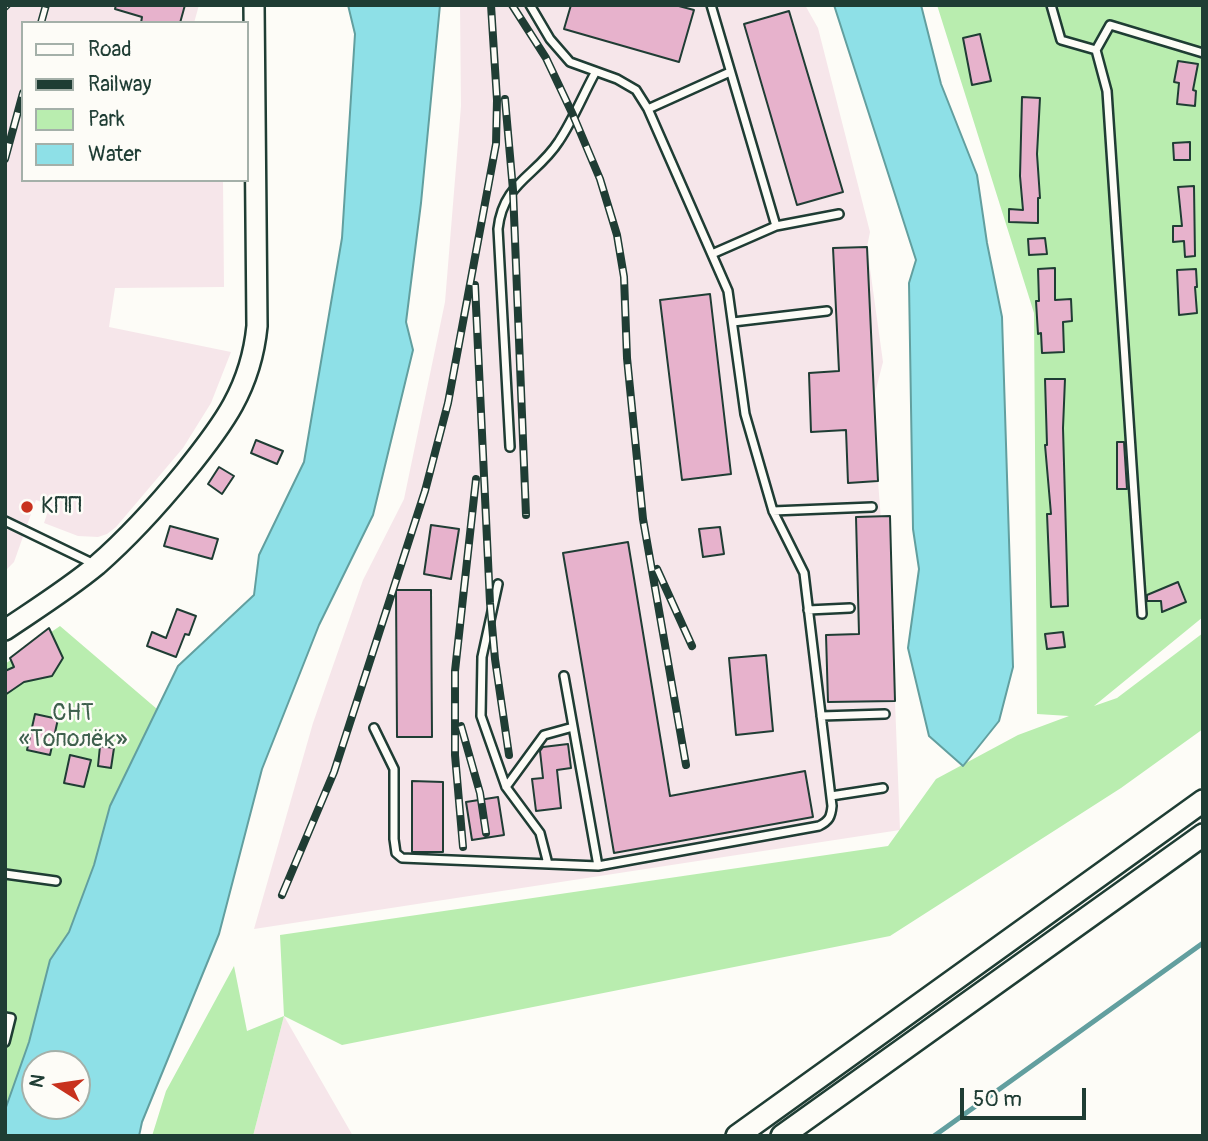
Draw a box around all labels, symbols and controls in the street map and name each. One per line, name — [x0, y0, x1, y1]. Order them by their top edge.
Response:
legend — [21, 21, 248, 182]
text: Road — [88, 36, 132, 63]
text: Railway — [88, 71, 152, 98]
text: Park — [88, 106, 125, 133]
text: Water — [88, 141, 141, 168]
place label: КПП — [41, 493, 82, 521]
marker: КПП — [19, 499, 35, 515]
park label: СНТ «Тополёк» — [19, 700, 127, 754]
north arrow — [21, 1050, 91, 1120]
text: N — [24, 1072, 50, 1090]
scale bar — [963, 1074, 1089, 1118]
text: 50 m — [973, 1086, 1022, 1113]

